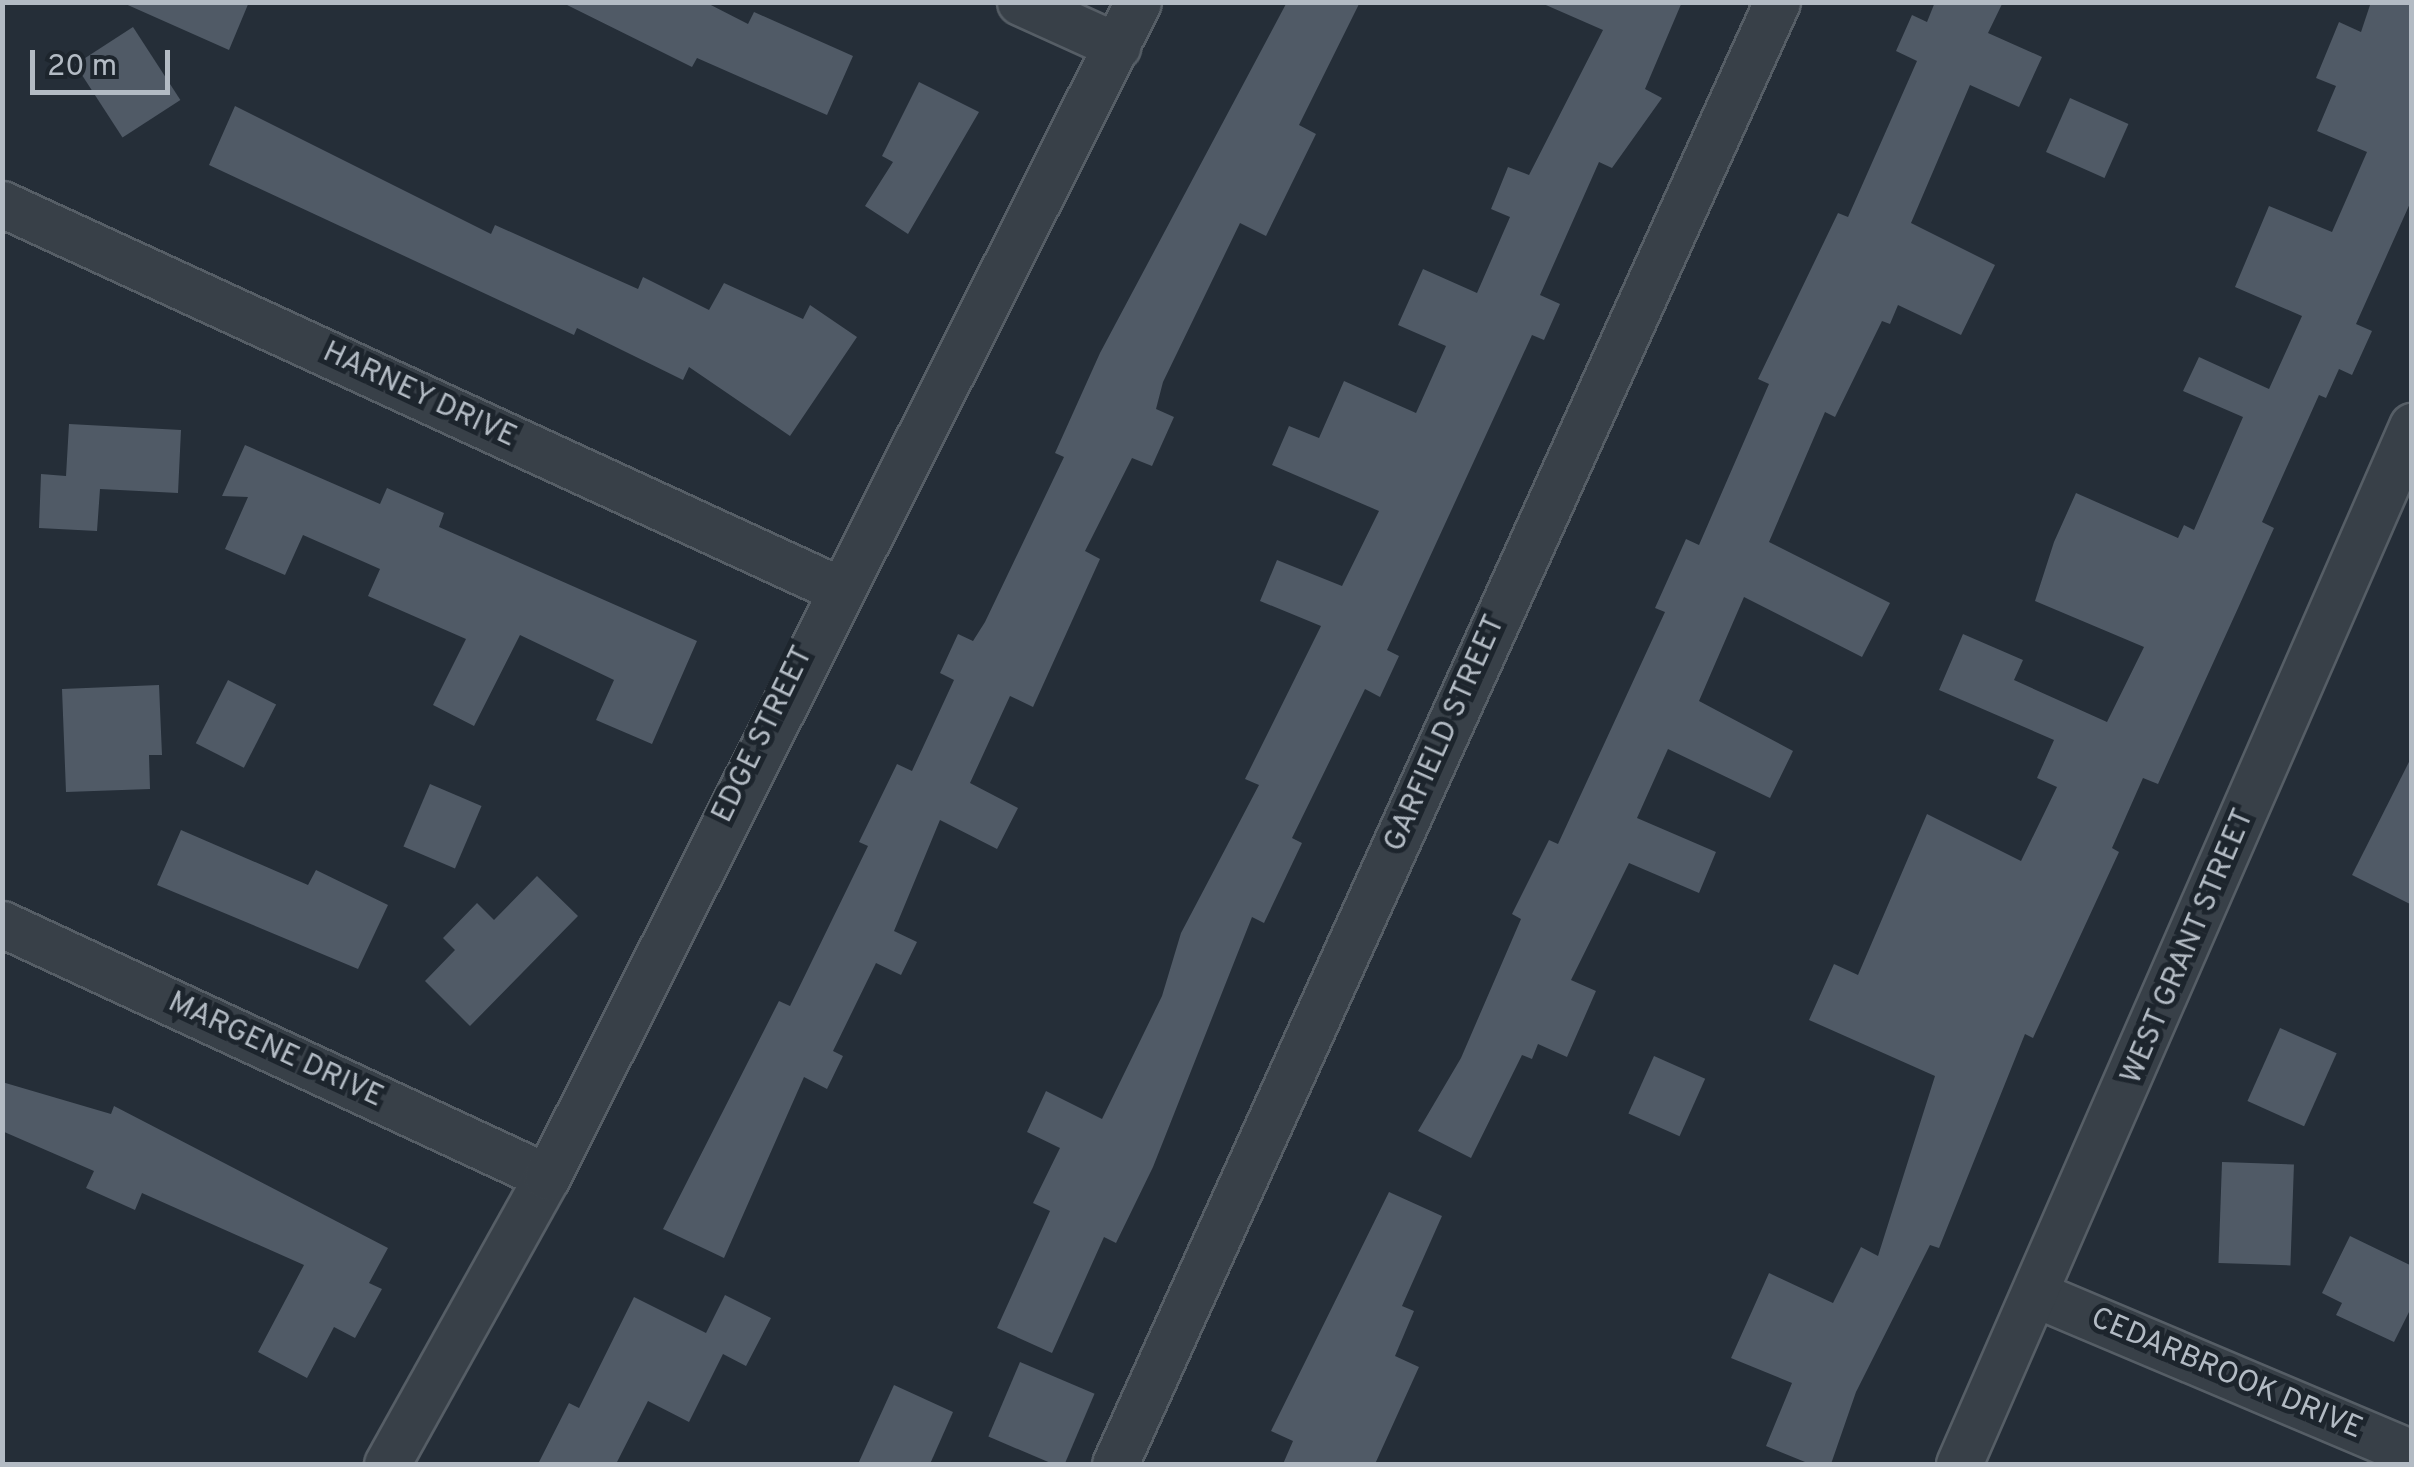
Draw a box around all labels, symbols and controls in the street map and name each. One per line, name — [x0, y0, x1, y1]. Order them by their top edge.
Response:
scale bar — [35, 30, 175, 92]
text: 20 m — [47, 49, 117, 86]
street label: HARNEY DRIVE — [316, 335, 522, 457]
street label: GARFIELD STREET — [1378, 610, 1514, 858]
street label: EDGE STREET — [706, 641, 822, 829]
street label: WEST GRANT STREET — [2114, 803, 2264, 1091]
street label: MARGENE DRIVE — [162, 985, 388, 1117]
street label: CEDARBROOK DRIVE — [2085, 1302, 2367, 1448]

